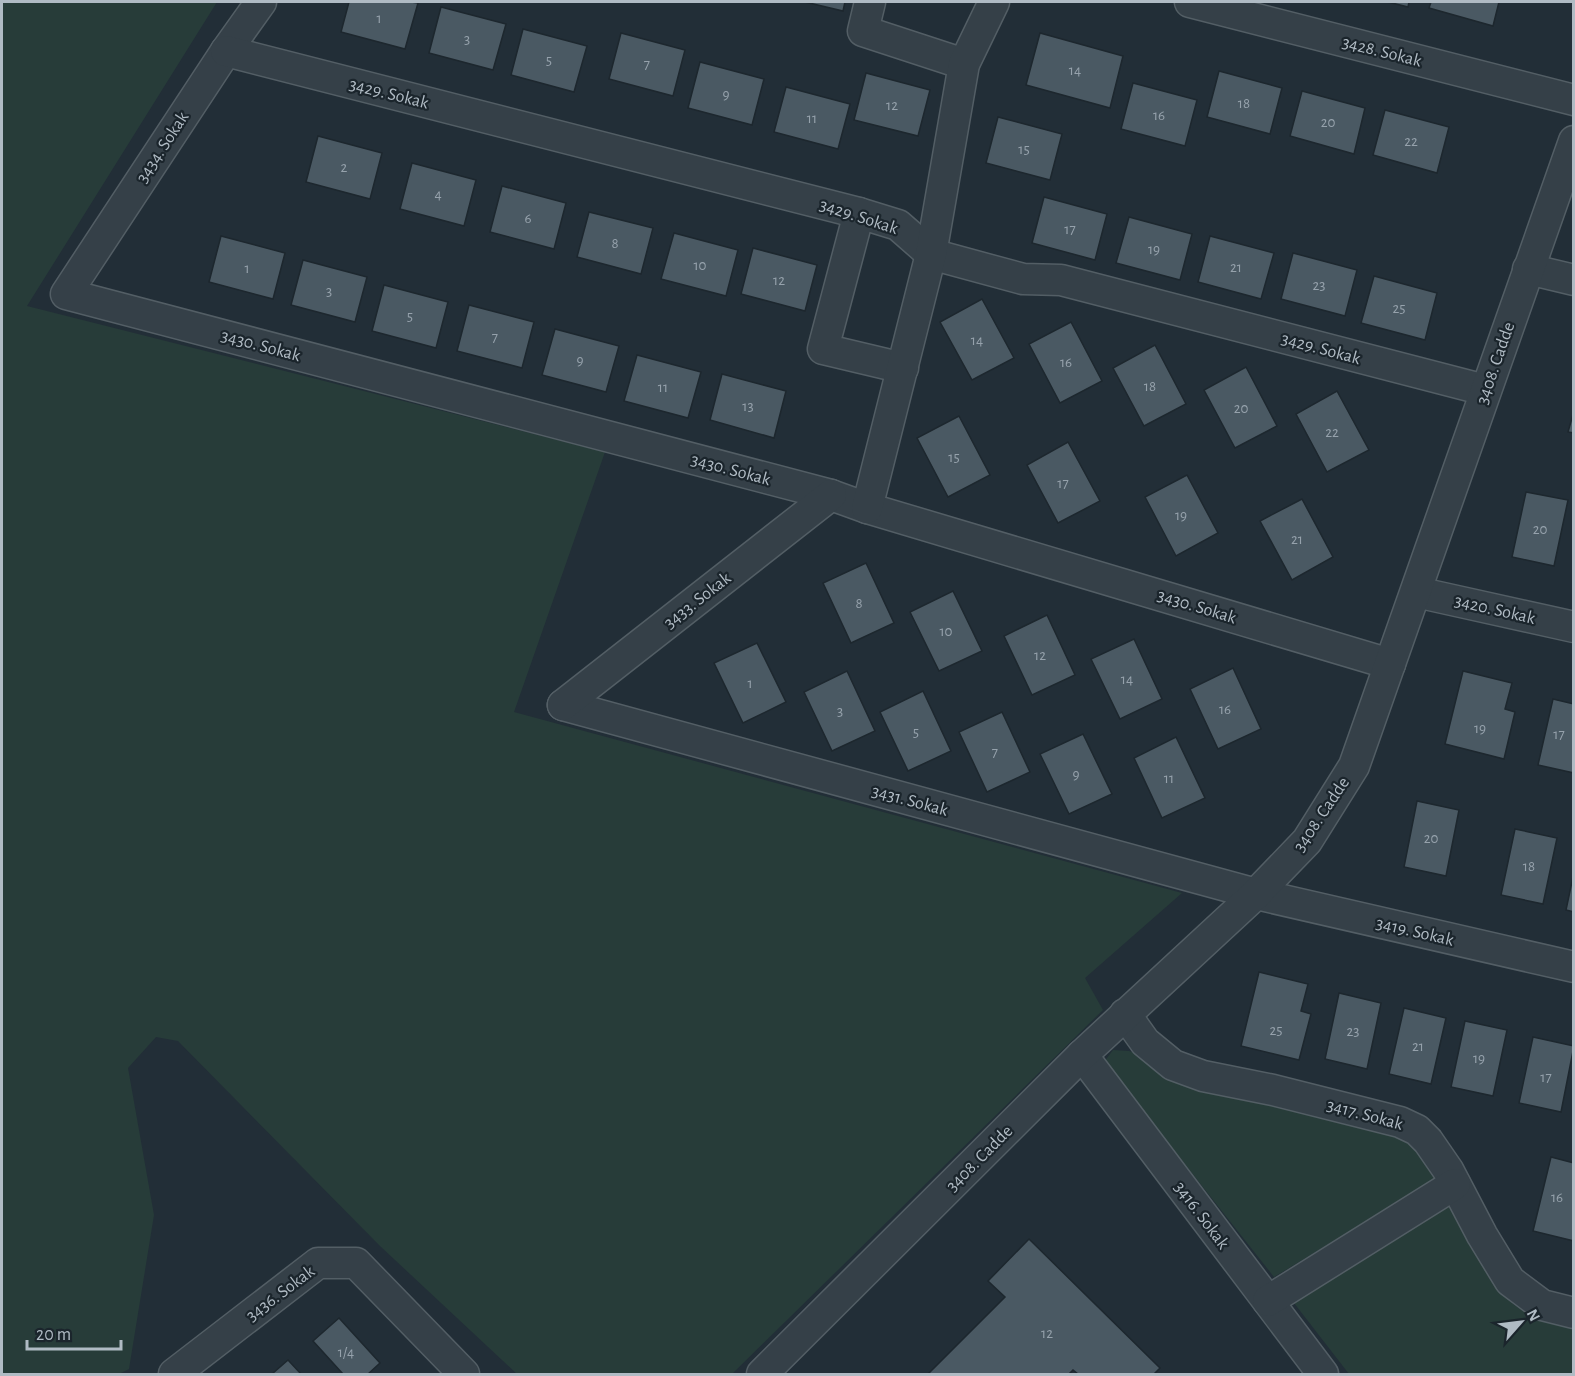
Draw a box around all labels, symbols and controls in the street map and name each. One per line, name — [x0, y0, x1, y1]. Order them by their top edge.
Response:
house number: 1 — [376, 11, 382, 26]
house number: 3 — [464, 32, 470, 47]
street label: 3428. Sokak — [1340, 33, 1424, 71]
house number: 5 — [546, 53, 552, 68]
house number: 7 — [644, 57, 650, 72]
house number: 14 — [1069, 63, 1081, 78]
street label: 3429. Sokak — [347, 75, 431, 113]
house number: 9 — [722, 87, 730, 102]
house number: 18 — [1238, 96, 1250, 111]
house number: 12 — [886, 98, 898, 113]
street label: 3434. Sokak — [133, 108, 193, 186]
house number: 16 — [1153, 108, 1165, 123]
house number: 11 — [807, 111, 817, 126]
house number: 20 — [1321, 115, 1335, 130]
house number: 22 — [1404, 134, 1418, 149]
house number: 15 — [1018, 142, 1030, 157]
house number: 2 — [341, 160, 348, 175]
house number: 4 — [434, 187, 442, 202]
street label: 3429. Sokak — [817, 196, 901, 238]
house number: 6 — [524, 211, 532, 226]
house number: 17 — [1064, 222, 1076, 237]
house number: 8 — [611, 236, 619, 251]
house number: 19 — [1148, 242, 1160, 257]
house number: 10 — [693, 258, 707, 273]
house number: 21 — [1230, 260, 1242, 275]
house number: 1 — [244, 261, 250, 276]
house number: 12 — [773, 273, 785, 288]
house number: 23 — [1312, 278, 1326, 293]
house number: 3 — [326, 284, 332, 299]
house number: 25 — [1392, 301, 1406, 316]
house number: 5 — [407, 309, 413, 324]
street label: 3408. Cadde — [1473, 320, 1518, 407]
street label: 3430. Sokak — [219, 327, 303, 365]
house number: 7 — [492, 330, 498, 345]
street label: 3429. Sokak — [1279, 330, 1363, 368]
house number: 14 — [971, 333, 983, 348]
house number: 9 — [576, 353, 584, 368]
house number: 16 — [1060, 355, 1072, 370]
house number: 18 — [1144, 379, 1156, 394]
house number: 11 — [658, 380, 668, 395]
house number: 13 — [742, 399, 754, 414]
house number: 20 — [1234, 401, 1248, 416]
house number: 22 — [1325, 425, 1339, 440]
house number: 15 — [948, 450, 960, 465]
street label: 3430. Sokak — [689, 451, 773, 489]
house number: 17 — [1057, 476, 1069, 491]
house number: 19 — [1175, 508, 1187, 523]
house number: 20 — [1533, 522, 1547, 537]
house number: 21 — [1291, 532, 1303, 547]
street label: 3433. Sokak — [661, 569, 735, 632]
street label: 3430. Sokak — [1155, 586, 1239, 628]
street label: 3420. Sokak — [1453, 592, 1538, 628]
house number: 8 — [855, 596, 863, 611]
house number: 10 — [939, 624, 953, 639]
house number: 12 — [1034, 648, 1046, 663]
house number: 14 — [1121, 672, 1133, 687]
house number: 1 — [747, 676, 753, 691]
house number: 16 — [1219, 702, 1231, 717]
house number: 3 — [837, 704, 843, 719]
house number: 19 — [1474, 721, 1486, 736]
house number: 5 — [913, 725, 919, 740]
house number: 17 — [1553, 727, 1565, 742]
house number: 7 — [992, 745, 998, 760]
house number: 9 — [1072, 767, 1080, 782]
house number: 11 — [1164, 771, 1174, 786]
street label: 3408. Cadde — [1290, 774, 1353, 855]
street label: 3431. Sokak — [870, 782, 951, 820]
house number: 20 — [1424, 831, 1438, 846]
house number: 18 — [1523, 859, 1535, 874]
street label: 3419. Sokak — [1374, 914, 1456, 950]
house number: 25 — [1269, 1023, 1283, 1038]
house number: 23 — [1346, 1024, 1360, 1039]
house number: 21 — [1412, 1039, 1424, 1054]
house number: 19 — [1473, 1051, 1485, 1066]
house number: 17 — [1540, 1070, 1552, 1085]
street label: 3417. Sokak — [1325, 1096, 1406, 1134]
street label: 3408. Cadde — [943, 1122, 1016, 1195]
street label: 3416. Sokak — [1170, 1179, 1233, 1253]
house number: 16 — [1551, 1190, 1563, 1205]
street label: 3436. Sokak — [243, 1262, 319, 1325]
north arrow — [1491, 1292, 1551, 1352]
text: N — [1524, 1307, 1543, 1324]
scale bar — [27, 1313, 122, 1351]
text: 20 m — [36, 1326, 71, 1344]
house number: 12 — [1041, 1326, 1053, 1341]
house number: 1/4 — [338, 1345, 354, 1360]

